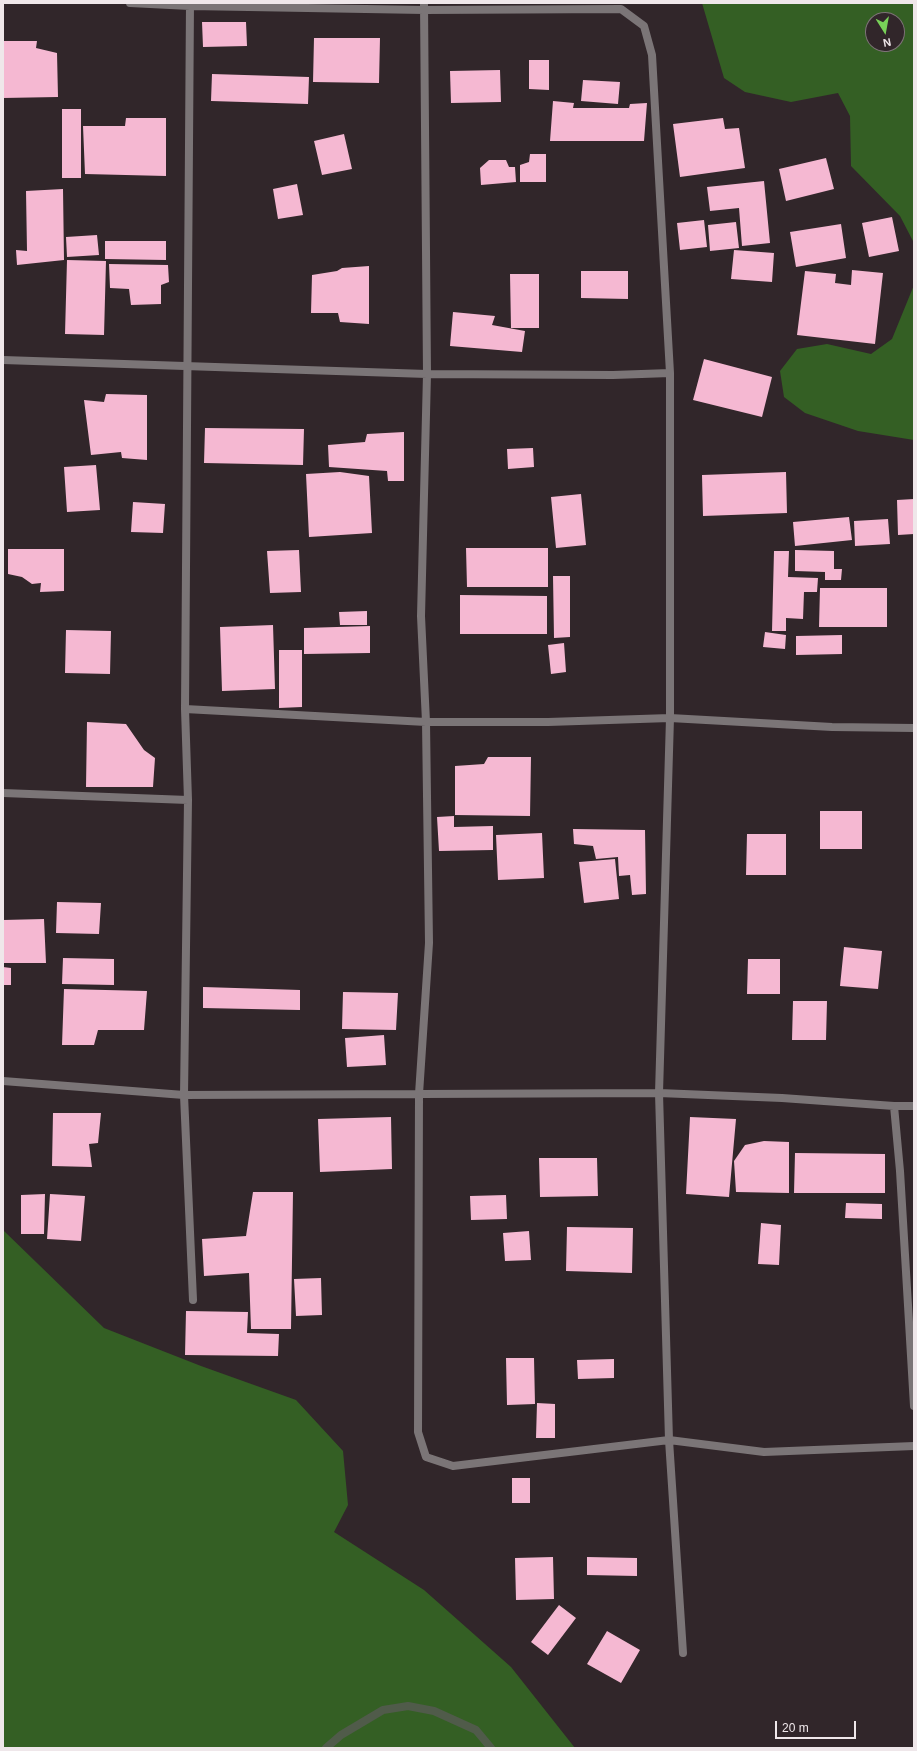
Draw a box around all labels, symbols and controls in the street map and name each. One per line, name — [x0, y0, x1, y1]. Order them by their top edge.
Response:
north arrow — [865, 12, 905, 52]
text: N — [882, 36, 892, 49]
scale bar — [777, 1713, 858, 1739]
text: 20 m — [782, 1721, 809, 1735]

